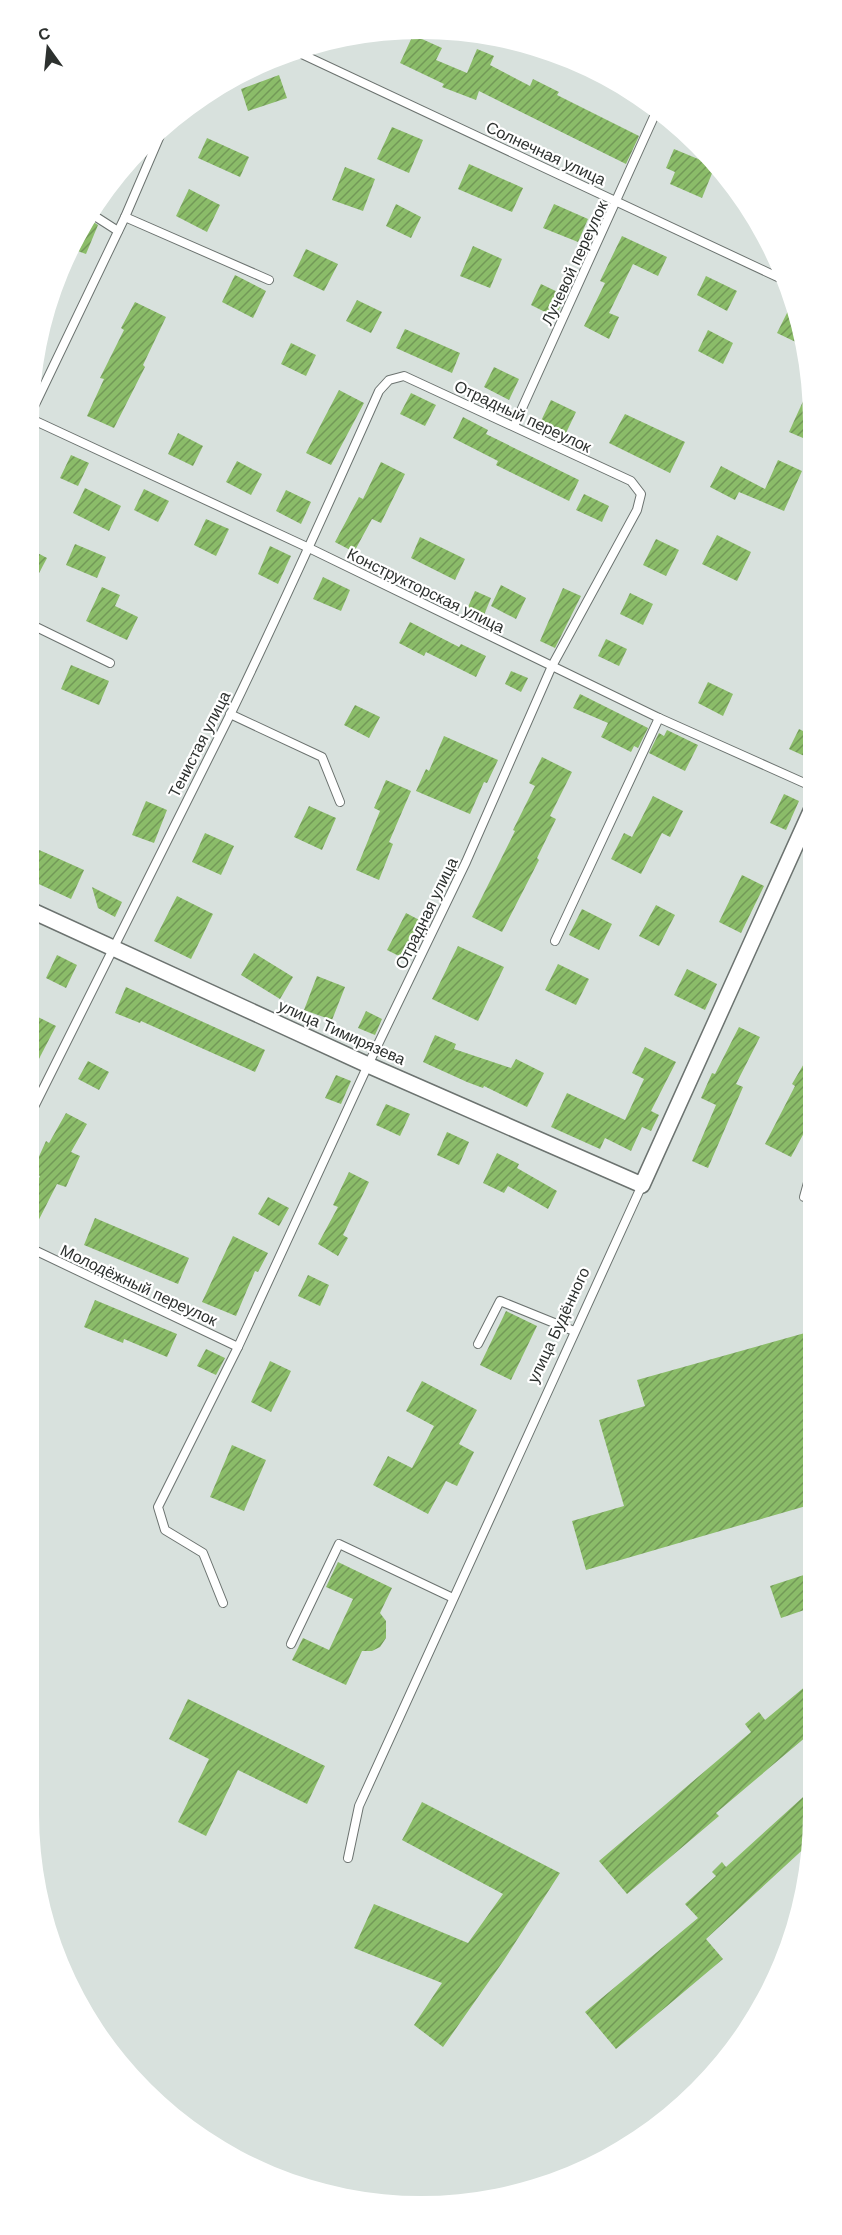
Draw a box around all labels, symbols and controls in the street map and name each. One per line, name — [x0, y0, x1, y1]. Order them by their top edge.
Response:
north arrow — [18, 18, 78, 78]
text: С — [36, 24, 52, 44]
street label: Солнечная улица — [483, 118, 608, 189]
street label: Лучевой переулок — [538, 198, 611, 328]
street label: Отрадный переулок — [452, 377, 595, 456]
street label: Конструкторская улица — [344, 545, 507, 636]
street label: Тенистая улица — [165, 688, 234, 800]
street label: Отрадная улица — [392, 855, 461, 972]
street label: улица Тимирязева — [276, 997, 408, 1068]
street label: Молодёжный переулок — [58, 1242, 221, 1330]
street label: улица Будённого — [524, 1265, 593, 1386]

